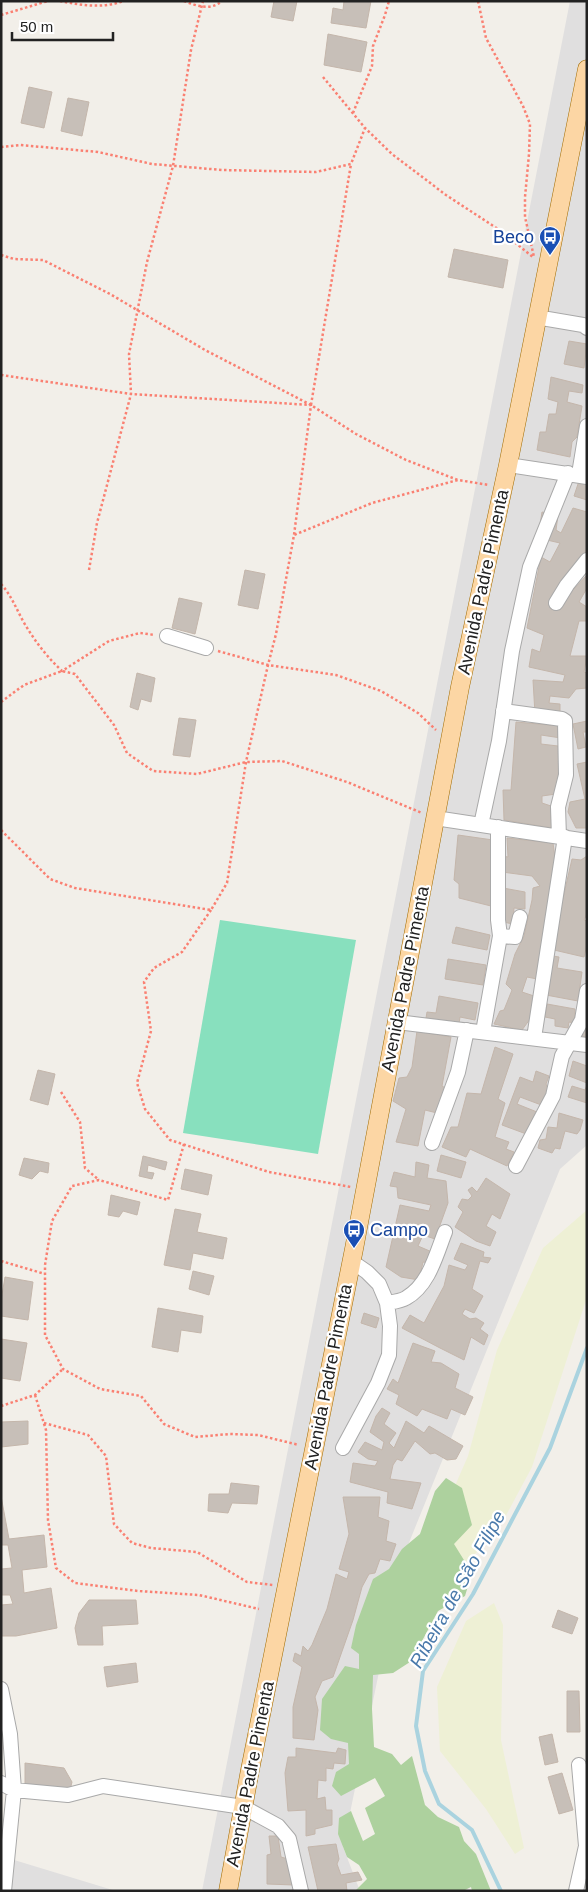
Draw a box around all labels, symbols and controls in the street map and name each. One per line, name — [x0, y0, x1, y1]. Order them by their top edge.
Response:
scale bar — [12, 10, 114, 42]
text: 50 m — [20, 18, 53, 35]
bus stop icon: Beco — [538, 225, 562, 256]
place label: Beco — [493, 227, 534, 247]
street label: Avenida Padre Pimenta — [454, 487, 513, 676]
street label: Avenida Padre Pimenta — [377, 883, 433, 1074]
bus stop icon: Campo — [342, 1218, 366, 1249]
place label: Campo — [370, 1220, 428, 1240]
street label: Avenida Padre Pimenta — [300, 1281, 356, 1472]
water label: Ribeira de São Filipe — [405, 1507, 509, 1671]
street label: Avenida Padre Pimenta — [222, 1678, 278, 1869]

